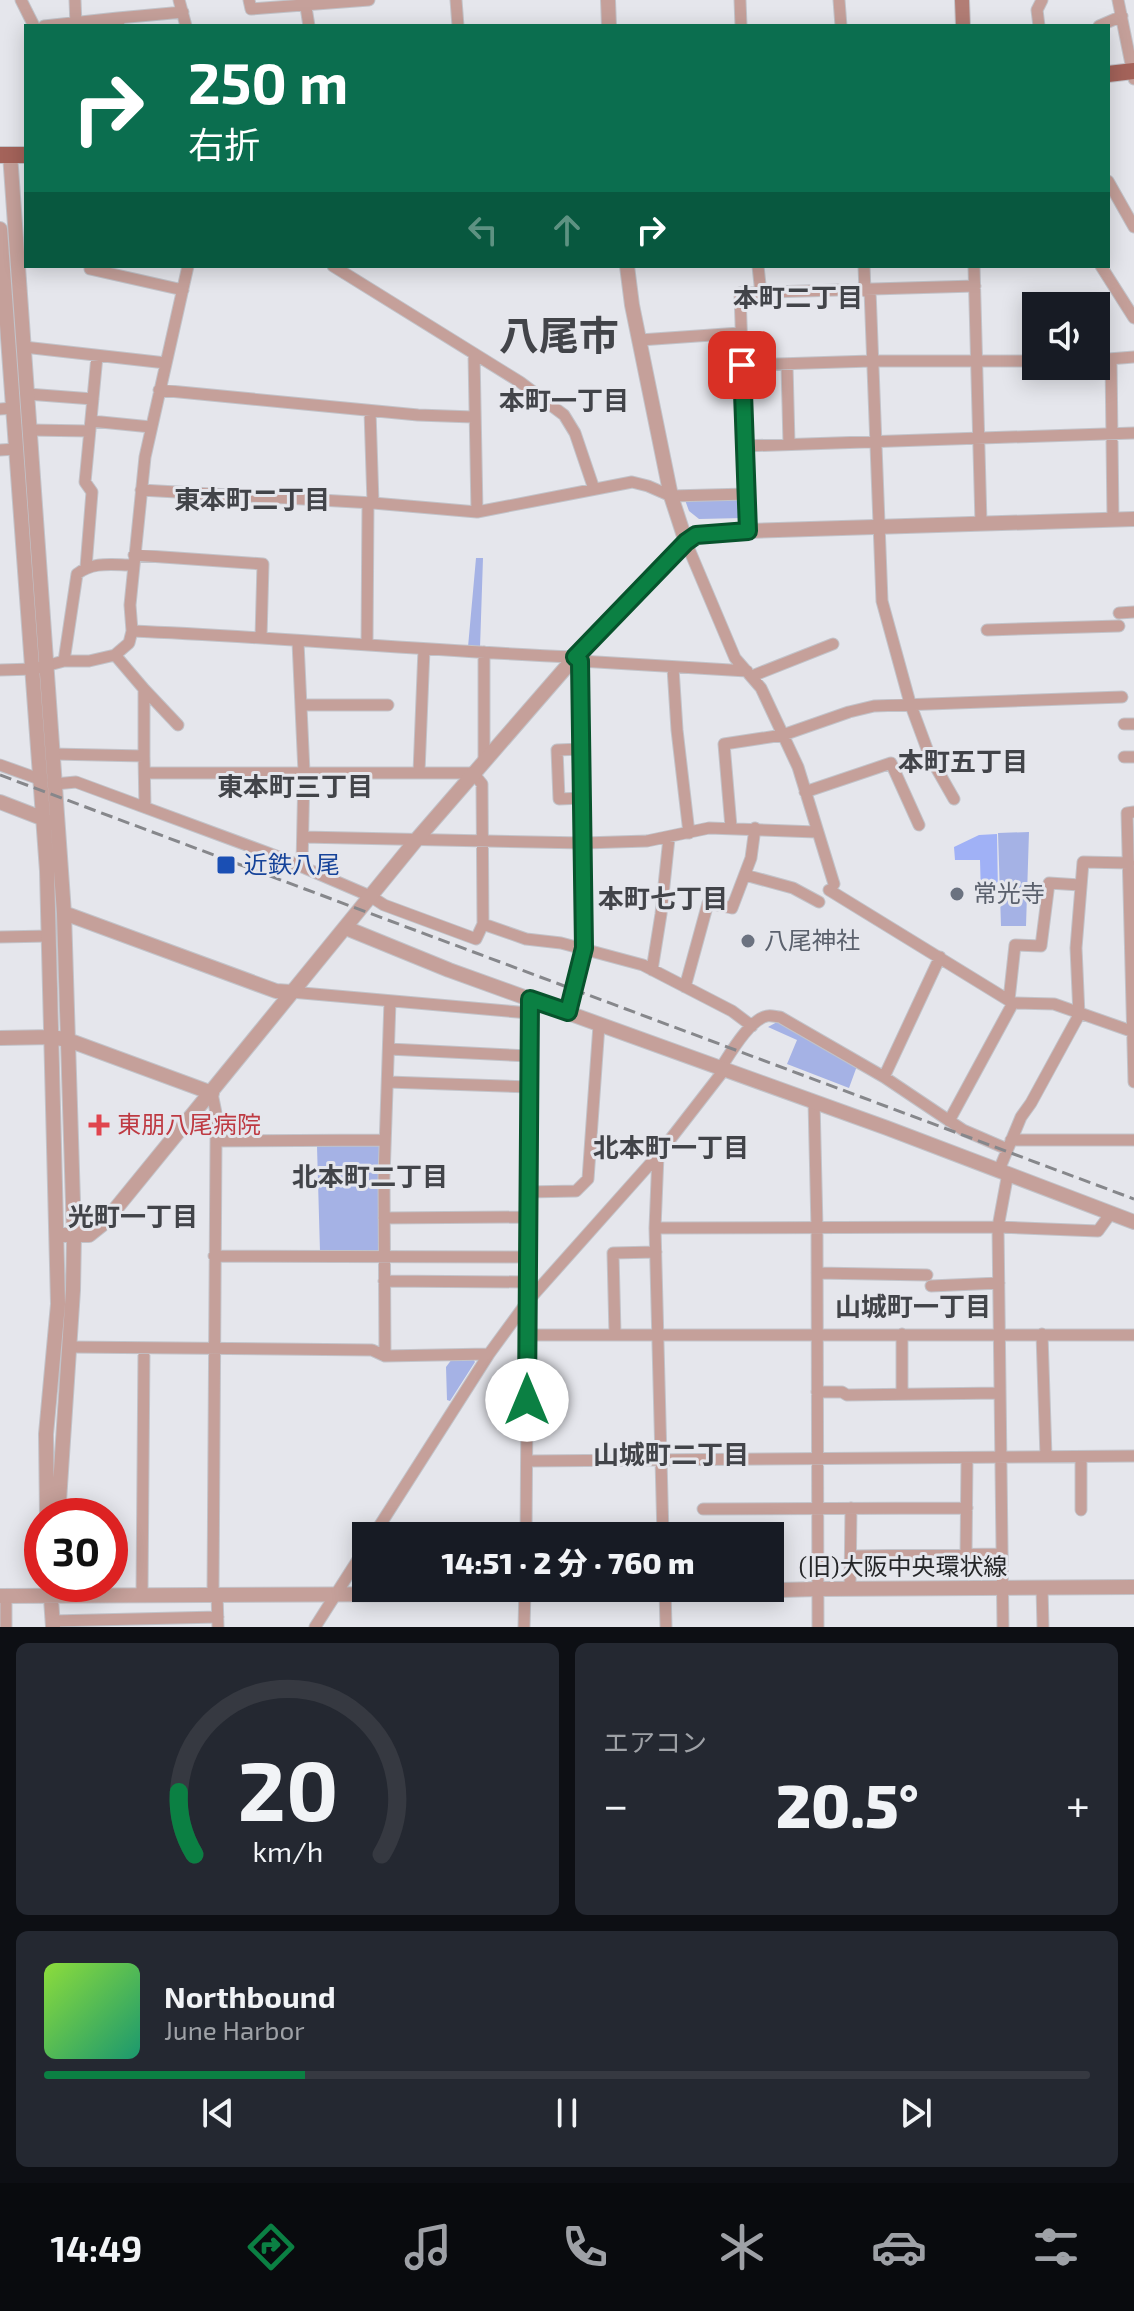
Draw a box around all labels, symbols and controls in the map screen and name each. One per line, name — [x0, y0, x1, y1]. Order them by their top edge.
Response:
text: 250 m — [188, 48, 348, 115]
icon: right — [56, 56, 160, 160]
text: 右折 — [188, 122, 260, 165]
icon: left — [461, 208, 505, 252]
icon: ahead — [545, 208, 589, 252]
icon: right — [629, 208, 673, 252]
district label: 本町二丁目 — [733, 281, 863, 312]
map controls — [1022, 292, 1110, 380]
button: sound — [1022, 292, 1110, 380]
district label: 八尾市 — [499, 310, 619, 358]
pin — [708, 331, 776, 399]
icon: arrive — [720, 343, 764, 387]
district label: 本町一丁目 — [499, 384, 629, 415]
district label: 東本町二丁目 — [174, 483, 330, 514]
district label: 本町五丁目 — [898, 745, 1028, 776]
district label: 東本町三丁目 — [217, 770, 373, 801]
place label: 近鉄八尾 — [244, 849, 340, 878]
marker: 近鉄八尾 — [215, 854, 237, 876]
place label: 常光寺 — [973, 878, 1045, 907]
district label: 本町七丁目 — [598, 882, 728, 913]
marker: 常光寺 — [948, 885, 966, 903]
place label: 八尾神社 — [764, 925, 860, 954]
marker: 八尾神社 — [739, 932, 757, 950]
place label: 東朋八尾病院 — [117, 1109, 261, 1138]
marker: 東朋八尾病院 — [88, 1114, 110, 1136]
district label: 北本町一丁目 — [593, 1131, 749, 1162]
district label: 北本町二丁目 — [292, 1160, 448, 1191]
district label: 光町一丁目 — [68, 1200, 198, 1231]
district label: 山城町一丁目 — [835, 1290, 991, 1321]
position arrow — [485, 1358, 569, 1442]
district label: 山城町二丁目 — [593, 1438, 749, 1469]
speed limit sign: 30 — [24, 1498, 128, 1602]
text: 14:51 · 2 分 · 760 m — [442, 1544, 694, 1580]
street label: (旧)大阪中央環状線 — [798, 1551, 1008, 1580]
text: エアコン — [603, 1726, 707, 1757]
text: 20 — [237, 1738, 338, 1838]
text: 20.5° — [776, 1768, 919, 1840]
text: − — [603, 1777, 629, 1830]
text: + — [1066, 1777, 1090, 1830]
text: km/h — [252, 1833, 323, 1868]
text: Northbound — [164, 1978, 336, 2014]
text: June Harbor — [164, 2014, 305, 2045]
icon: previous — [196, 2091, 240, 2135]
icon: pause — [545, 2091, 589, 2135]
icon: next — [894, 2091, 938, 2135]
icon: directions — [243, 2219, 299, 2275]
icon: music — [400, 2219, 456, 2275]
icon: phone — [557, 2219, 613, 2275]
icon: climate — [714, 2219, 770, 2275]
icon: car — [871, 2219, 927, 2275]
icon: filters — [1028, 2219, 1084, 2275]
text: 14:49 — [50, 2226, 142, 2269]

